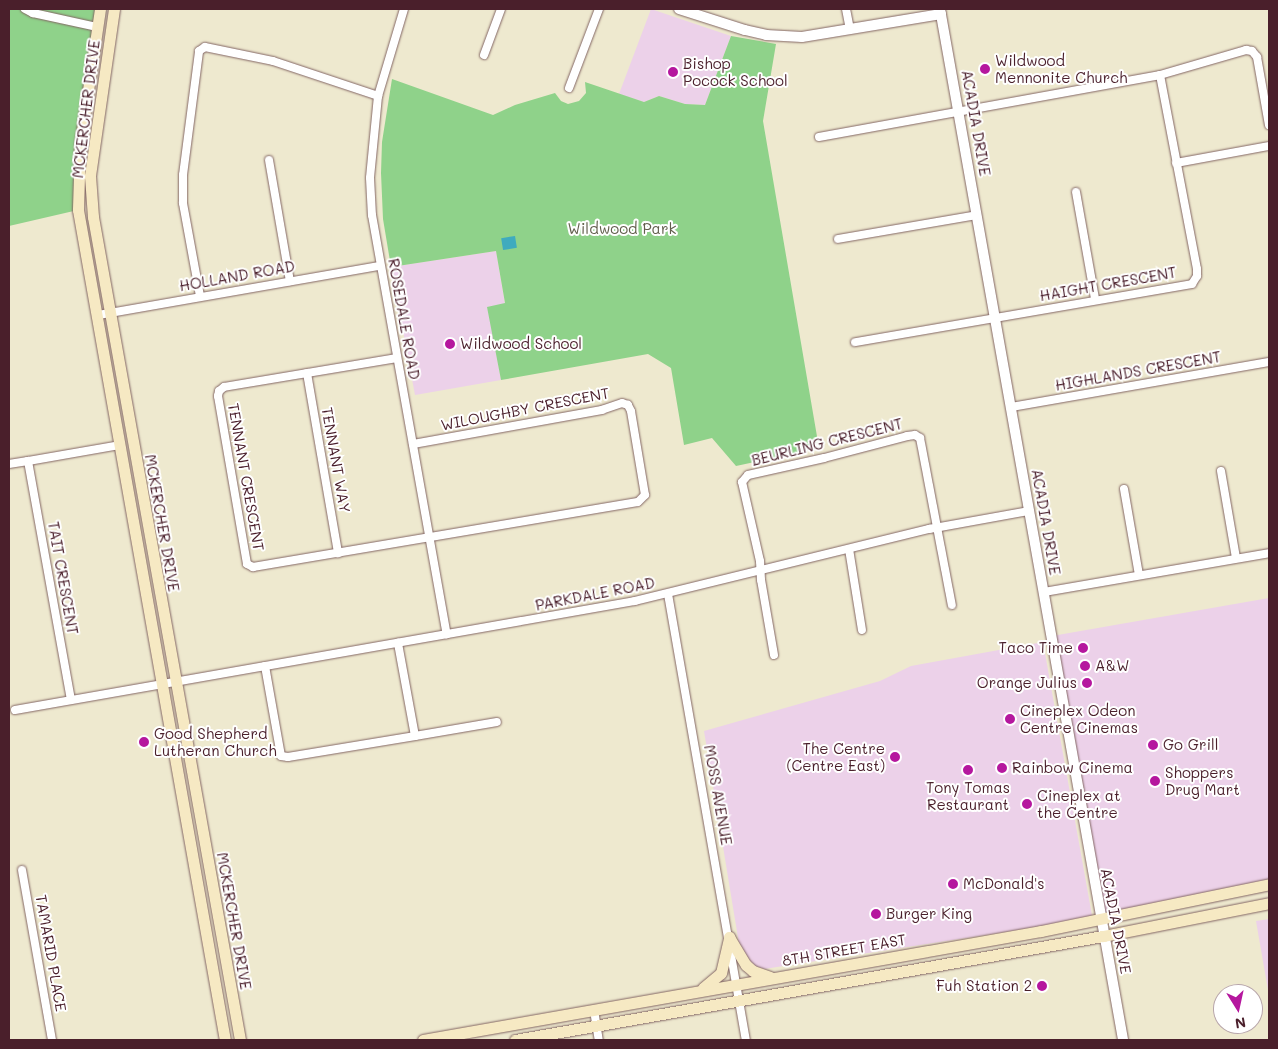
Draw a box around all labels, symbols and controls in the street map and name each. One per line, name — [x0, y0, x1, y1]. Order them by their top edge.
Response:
street label: MCKERCHER DRIVE — [69, 39, 103, 179]
place label: Wildwood Mennonite Church — [995, 51, 1128, 86]
place label: Bishop Pocock School — [683, 54, 788, 89]
marker: Wildwood Mennonite Church — [979, 63, 991, 75]
marker: Bishop Pocock School — [667, 66, 679, 78]
street label: ACADIA DRIVE — [958, 69, 994, 177]
park label: Wildwood Park — [568, 220, 676, 238]
street label: HOLLAND ROAD — [178, 257, 296, 295]
street label: ROSEDALE ROAD — [384, 257, 424, 381]
street label: HAIGHT CRESCENT — [1038, 263, 1178, 305]
place label: Wildwood School — [460, 335, 582, 353]
marker: Wildwood School — [444, 338, 456, 350]
street label: HIGHLANDS CRESCENT — [1054, 348, 1222, 394]
street label: WILOUGHBY CRESCENT — [439, 384, 611, 434]
street label: TENNANT CRESCENT — [224, 402, 268, 552]
street label: TENNANT WAY — [318, 406, 354, 514]
street label: BEURLING CRESCENT — [750, 415, 904, 469]
street label: MCKERCHER DRIVE — [141, 453, 183, 593]
street label: ACADIA DRIVE — [1028, 468, 1064, 576]
street label: TAIT CRESCENT — [44, 520, 82, 636]
street label: PARKDALE ROAD — [534, 574, 656, 614]
place label: Taco Time — [999, 639, 1073, 657]
marker: Taco Time — [1077, 642, 1089, 654]
place label: A&W — [1095, 657, 1129, 675]
marker: A&W — [1079, 660, 1091, 672]
place label: Orange Julius — [977, 674, 1077, 692]
marker: Orange Julius — [1081, 677, 1093, 689]
place label: Cineplex Odeon Centre Cinemas — [1020, 701, 1138, 736]
marker: Cineplex Odeon Centre Cinemas — [1004, 713, 1016, 725]
place label: Good Shepherd Lutheran Church — [154, 724, 277, 759]
marker: Good Shepherd Lutheran Church — [138, 736, 150, 748]
place label: Go Grill — [1163, 736, 1219, 754]
place label: The Centre (Centre East) — [786, 739, 885, 774]
marker: Go Grill — [1147, 739, 1159, 751]
street label: MOSS AVENUE — [700, 743, 736, 847]
marker: The Centre (Centre East) — [889, 751, 901, 763]
place label: Rainbow Cinema — [1012, 759, 1133, 777]
marker: Rainbow Cinema — [996, 762, 1008, 774]
place label: Shoppers Drug Mart — [1165, 763, 1240, 798]
marker: Tony Tomas Restaurant — [962, 764, 974, 776]
marker: Shoppers Drug Mart — [1149, 775, 1161, 787]
place label: Tony Tomas Restaurant — [926, 778, 1010, 813]
place label: Cineplex at the Centre — [1037, 786, 1121, 821]
marker: Cineplex at the Centre — [1021, 798, 1033, 810]
street label: MCKERCHER DRIVE — [213, 851, 255, 991]
street label: ACADIA DRIVE — [1097, 867, 1135, 975]
place label: McDonald's — [963, 875, 1045, 893]
marker: McDonald's — [947, 878, 959, 890]
street label: TAMARID PLACE — [32, 893, 70, 1013]
place label: Burger King — [886, 905, 972, 923]
marker: Burger King — [870, 908, 882, 920]
street label: 8TH STREET EAST — [781, 930, 907, 970]
place label: Fuh Station 2 — [936, 977, 1032, 995]
marker: Fuh Station 2 — [1036, 980, 1048, 992]
north arrow — [1213, 984, 1263, 1034]
text: N — [1234, 1013, 1247, 1034]

